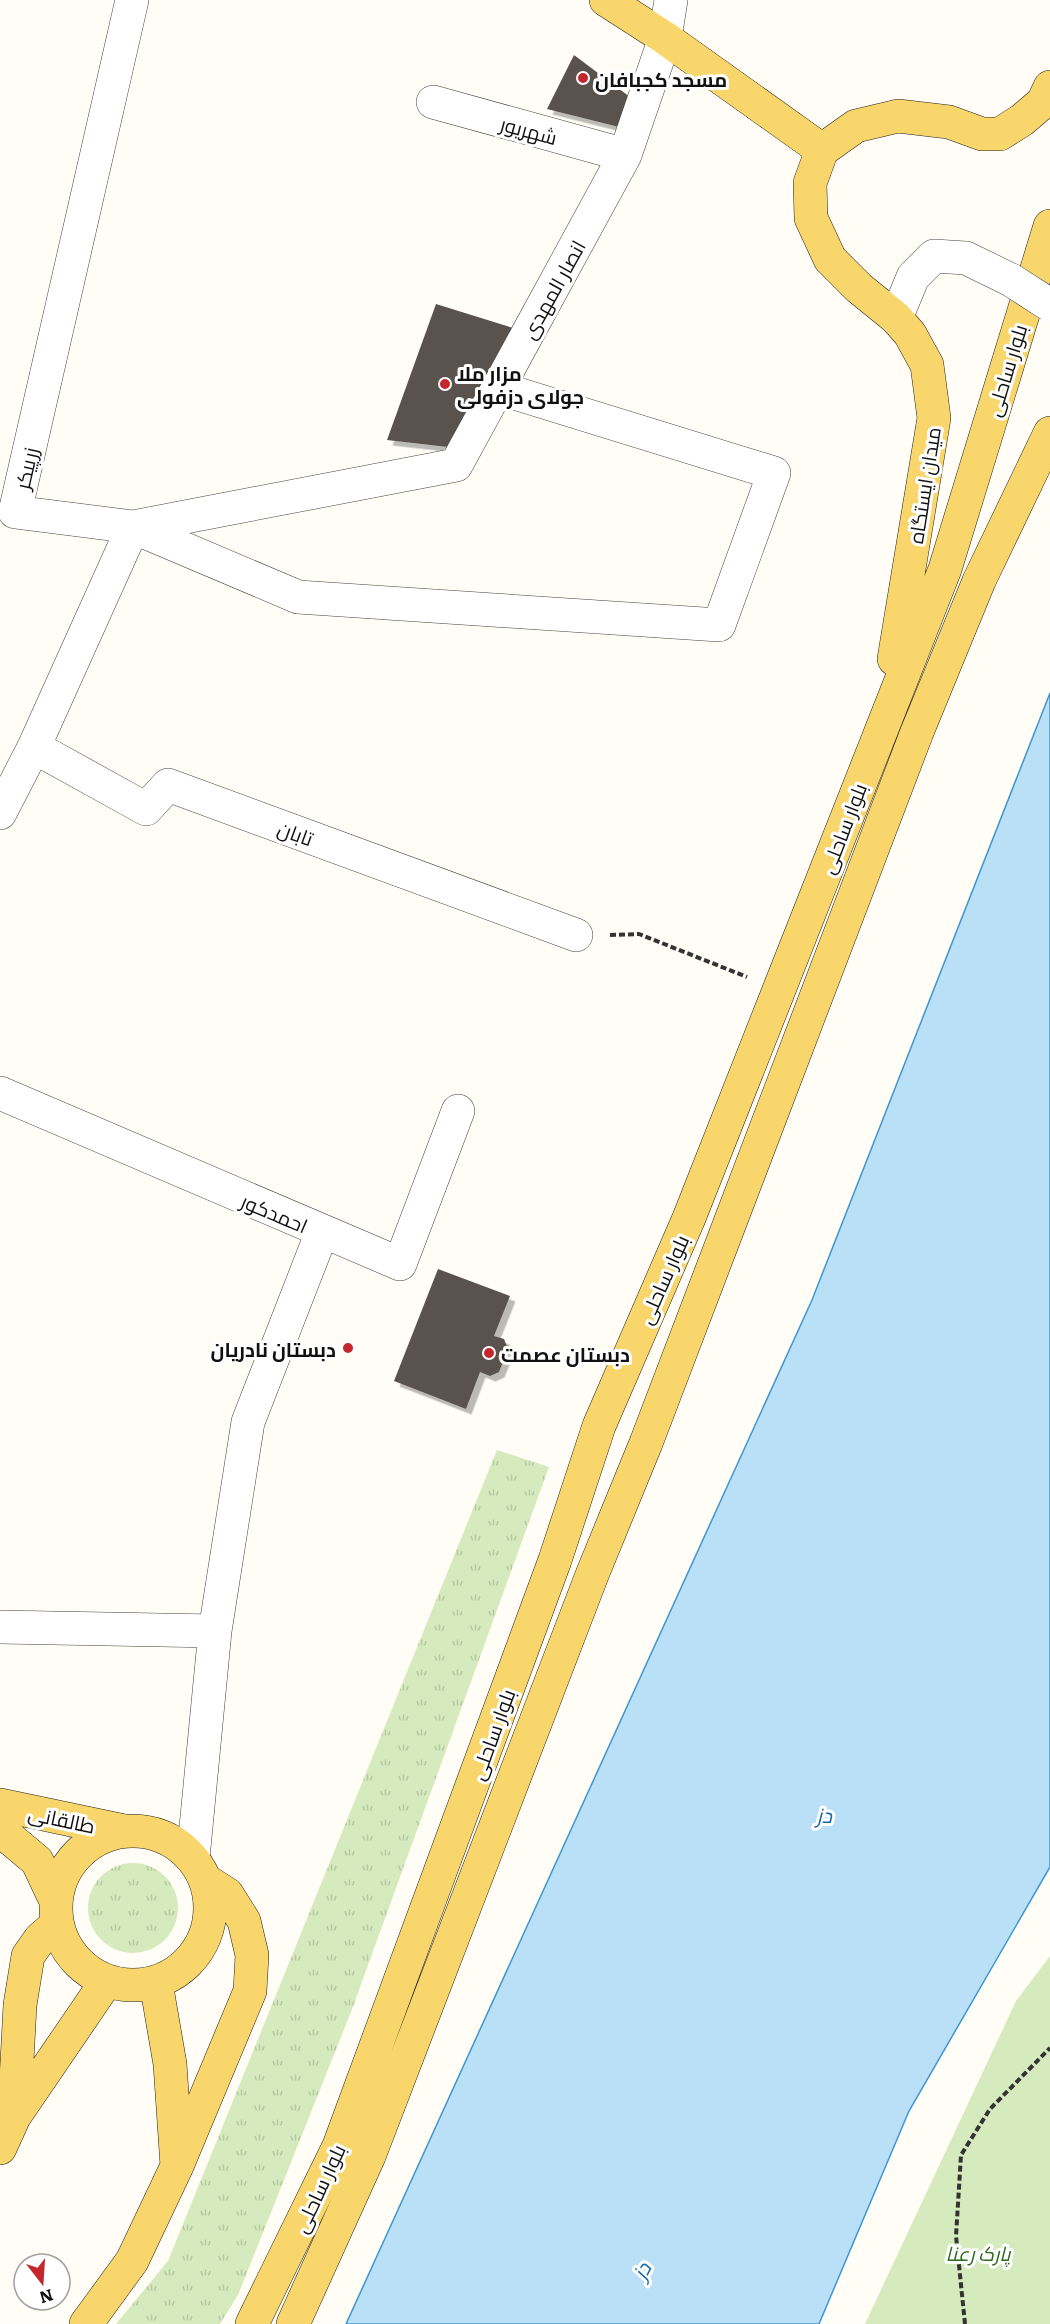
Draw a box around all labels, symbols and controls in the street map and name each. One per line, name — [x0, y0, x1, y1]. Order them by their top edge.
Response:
place label: مسجد کجبافان — [595, 63, 727, 93]
marker: مسجد کجبافان — [576, 71, 590, 85]
street label: شهریور — [496, 107, 561, 151]
street label: انصار المهدی — [512, 234, 592, 344]
street label: بلوار ساحلی — [977, 320, 1033, 420]
place label: مزار ملا جولای دزفولی — [457, 357, 584, 410]
marker: مزار ملا جولای دزفولی — [438, 377, 452, 391]
street label: میدان ایستگاه — [899, 425, 947, 545]
street label: زرپیکر — [5, 444, 44, 493]
street label: بلوار ساحلی — [811, 778, 873, 878]
street label: تابان — [274, 812, 319, 852]
street label: احمدکور — [236, 1184, 313, 1239]
street label: بلوار ساحلی — [629, 1229, 695, 1329]
place label: دبستان نادریان — [211, 1333, 336, 1363]
place label: دبستان عصمت — [501, 1338, 630, 1368]
marker: دبستان نادریان — [341, 1341, 355, 1355]
marker: دبستان عصمت — [482, 1346, 496, 1360]
street label: بلوار ساحلی — [461, 1684, 521, 1784]
street label: طالقانی — [26, 1796, 98, 1840]
water label: دز — [813, 1798, 833, 1829]
street label: بلوار ساحلی — [284, 2139, 352, 2237]
park label: پارک رعنا — [946, 2237, 1012, 2268]
north arrow — [12, 2252, 72, 2312]
water label: دز — [621, 2255, 658, 2287]
text: N — [37, 2284, 57, 2311]

